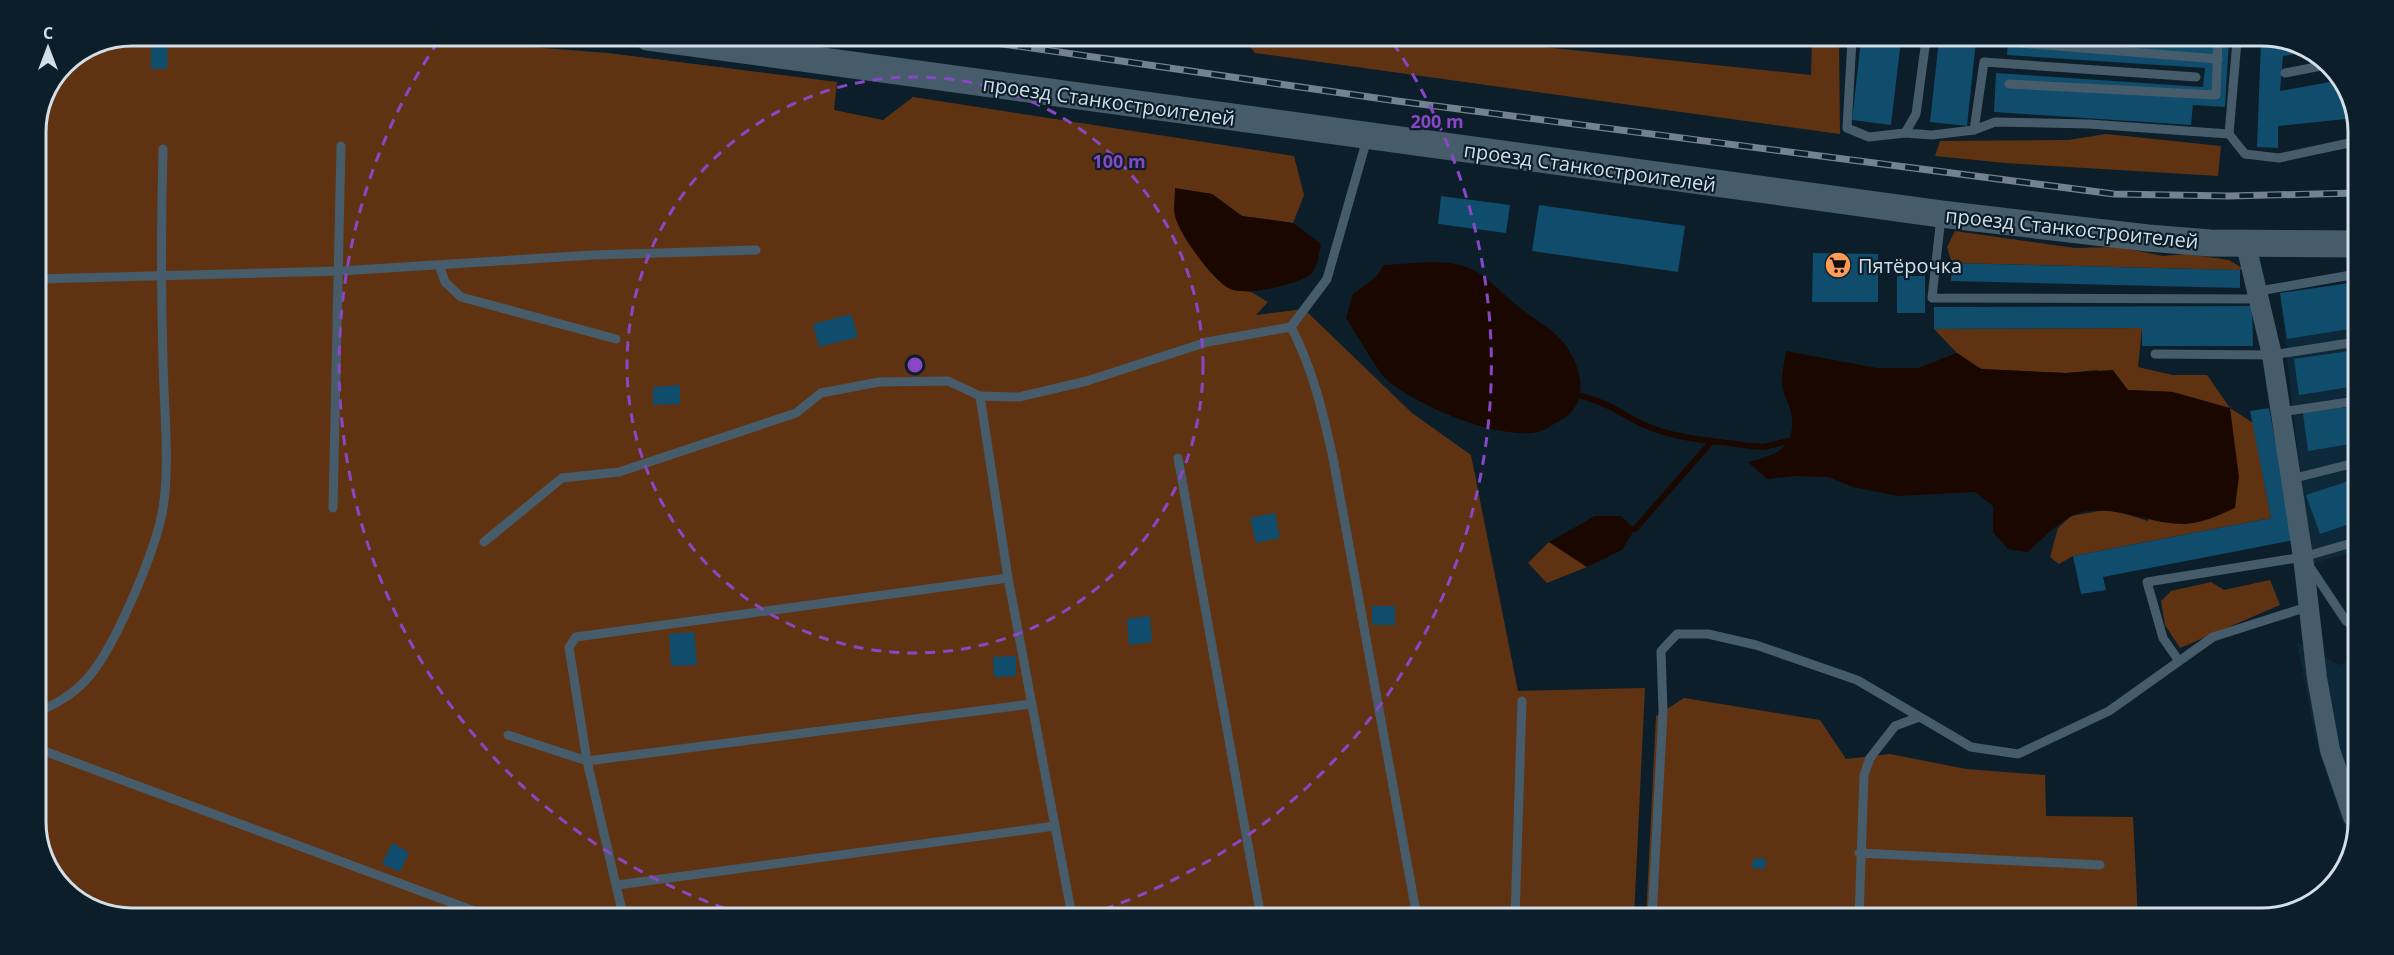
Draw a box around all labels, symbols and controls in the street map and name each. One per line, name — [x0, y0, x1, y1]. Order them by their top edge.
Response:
north arrow — [18, 18, 78, 78]
text: С — [43, 22, 53, 44]
street label: проезд Станкостроителей — [981, 70, 1237, 132]
text: 200 m — [1410, 109, 1464, 133]
street label: проезд Станкостроителей — [1462, 136, 1718, 198]
text: 100 m — [1092, 149, 1146, 173]
street label: проезд Станкостроителей — [1944, 201, 2200, 255]
supermarket icon: Пятёрочка — [1823, 250, 1853, 280]
place label: Пятёрочка — [1858, 252, 1962, 279]
centre of rings — [905, 355, 925, 375]

